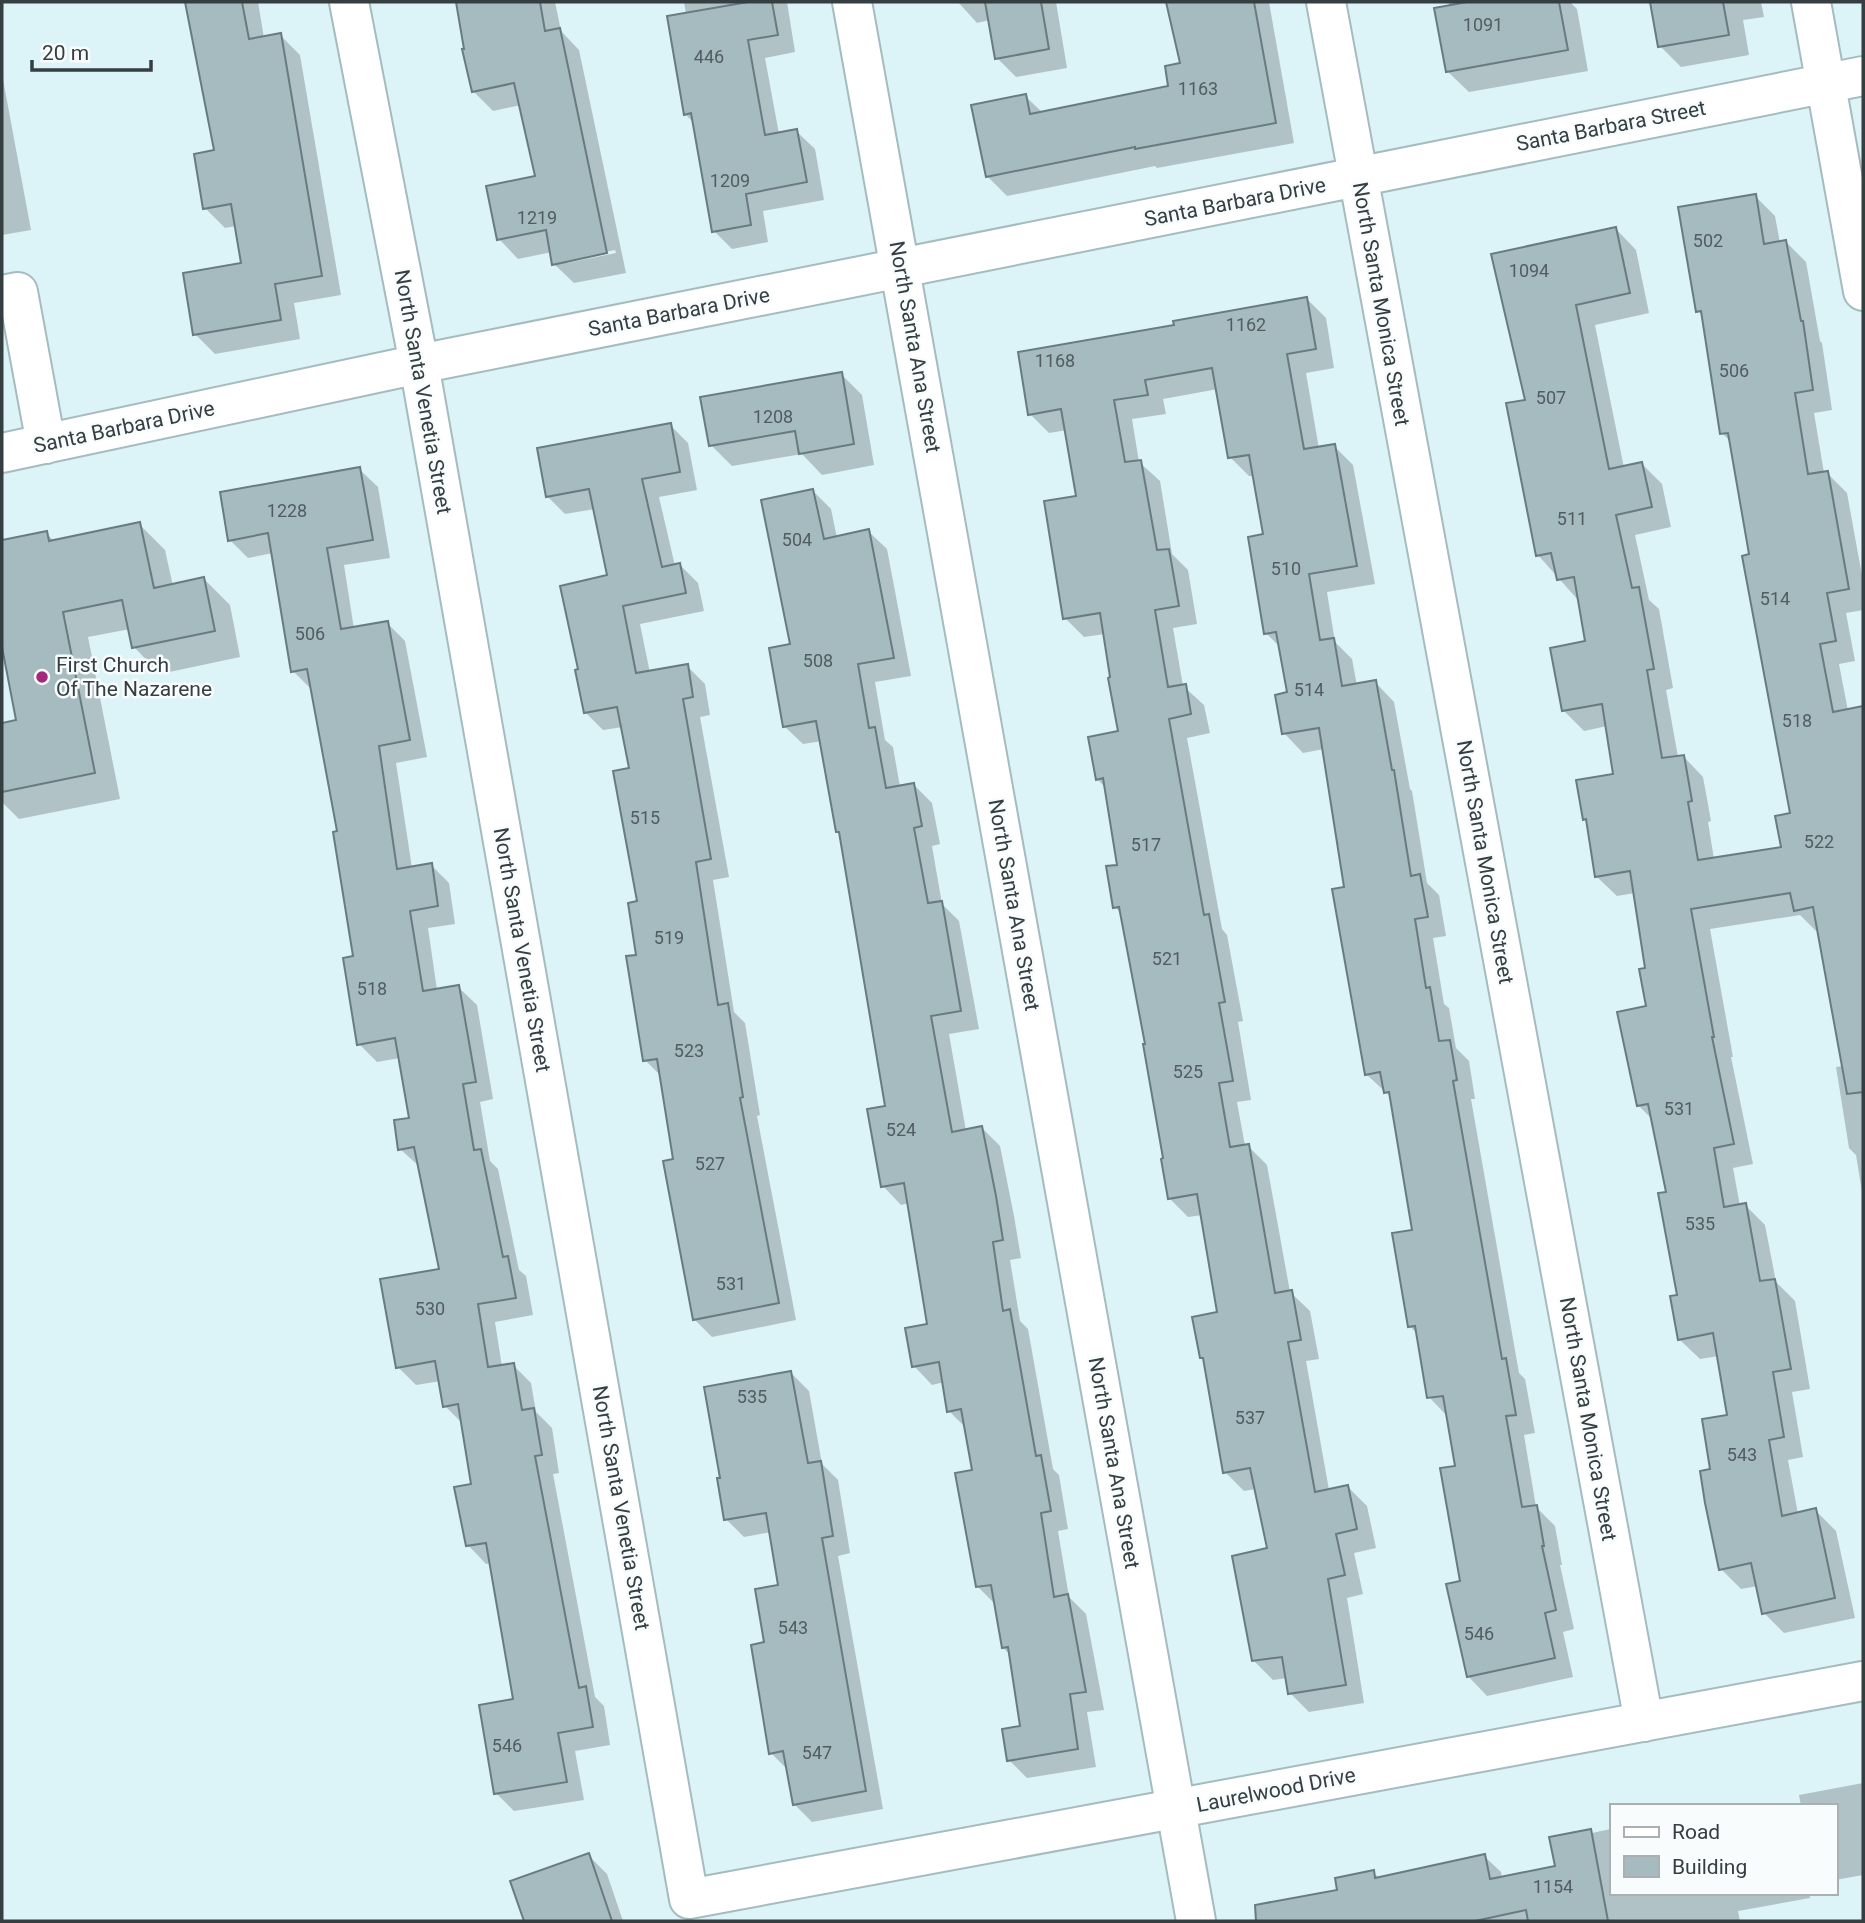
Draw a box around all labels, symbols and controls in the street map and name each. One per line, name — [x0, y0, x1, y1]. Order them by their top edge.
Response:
house number: 1091 — [1463, 14, 1503, 35]
scale bar — [32, 28, 150, 72]
text: 20 m — [42, 41, 89, 65]
house number: 446 — [694, 46, 724, 67]
house number: 1163 — [1178, 78, 1218, 99]
street label: Santa Barbara Street — [1514, 96, 1708, 156]
house number: 1209 — [710, 170, 750, 191]
street label: Santa Barbara Drive — [1142, 173, 1328, 231]
street label: North Santa Monica Street — [1348, 180, 1414, 428]
house number: 1219 — [517, 207, 557, 228]
house number: 502 — [1693, 230, 1723, 251]
street label: North Santa Ana Street — [885, 239, 945, 455]
house number: 1094 — [1509, 260, 1549, 281]
street label: North Santa Venetia Street — [390, 268, 456, 516]
street label: Santa Barbara Drive — [586, 283, 772, 341]
house number: 1162 — [1226, 314, 1266, 335]
house number: 1168 — [1035, 350, 1075, 371]
house number: 506 — [1719, 360, 1749, 381]
house number: 507 — [1536, 387, 1566, 408]
street label: Santa Barbara Drive — [31, 396, 217, 458]
house number: 1208 — [753, 406, 793, 427]
house number: 1228 — [267, 500, 307, 521]
house number: 511 — [1557, 508, 1587, 529]
house number: 504 — [782, 529, 812, 550]
house number: 510 — [1271, 558, 1301, 579]
house number: 514 — [1760, 588, 1790, 609]
house number: 506 — [295, 623, 325, 644]
house number: 508 — [803, 650, 833, 671]
place label: First Church Of The Nazarene — [56, 653, 212, 701]
marker: First Church Of The Nazarene — [34, 669, 50, 685]
house number: 514 — [1294, 679, 1324, 700]
house number: 518 — [1782, 710, 1812, 731]
street label: North Santa Monica Street — [1452, 738, 1518, 986]
street label: North Santa Ana Street — [984, 797, 1044, 1013]
house number: 515 — [630, 807, 660, 828]
street label: North Santa Venetia Street — [489, 826, 555, 1074]
house number: 522 — [1804, 831, 1834, 852]
house number: 517 — [1131, 834, 1161, 855]
house number: 519 — [654, 927, 684, 948]
house number: 521 — [1152, 948, 1182, 969]
house number: 518 — [357, 978, 387, 999]
house number: 523 — [674, 1040, 704, 1061]
house number: 525 — [1173, 1061, 1203, 1082]
house number: 531 — [1664, 1098, 1694, 1119]
house number: 524 — [886, 1119, 916, 1140]
house number: 527 — [695, 1153, 725, 1174]
house number: 535 — [1685, 1213, 1715, 1234]
house number: 531 — [716, 1273, 746, 1294]
street label: North Santa Monica Street — [1555, 1295, 1621, 1543]
house number: 530 — [415, 1298, 445, 1319]
street label: North Santa Ana Street — [1084, 1355, 1144, 1571]
street label: North Santa Venetia Street — [588, 1384, 654, 1632]
house number: 535 — [737, 1386, 767, 1407]
house number: 537 — [1235, 1407, 1265, 1428]
house number: 543 — [1727, 1444, 1757, 1465]
house number: 543 — [778, 1617, 808, 1638]
house number: 546 — [1464, 1623, 1494, 1644]
house number: 546 — [492, 1735, 522, 1756]
house number: 547 — [802, 1742, 832, 1763]
street label: Laurelwood Drive — [1194, 1763, 1358, 1817]
legend — [1610, 1804, 1837, 1895]
text: Road — [1672, 1820, 1720, 1844]
text: Building — [1672, 1855, 1747, 1879]
house number: 1154 — [1533, 1876, 1573, 1897]

